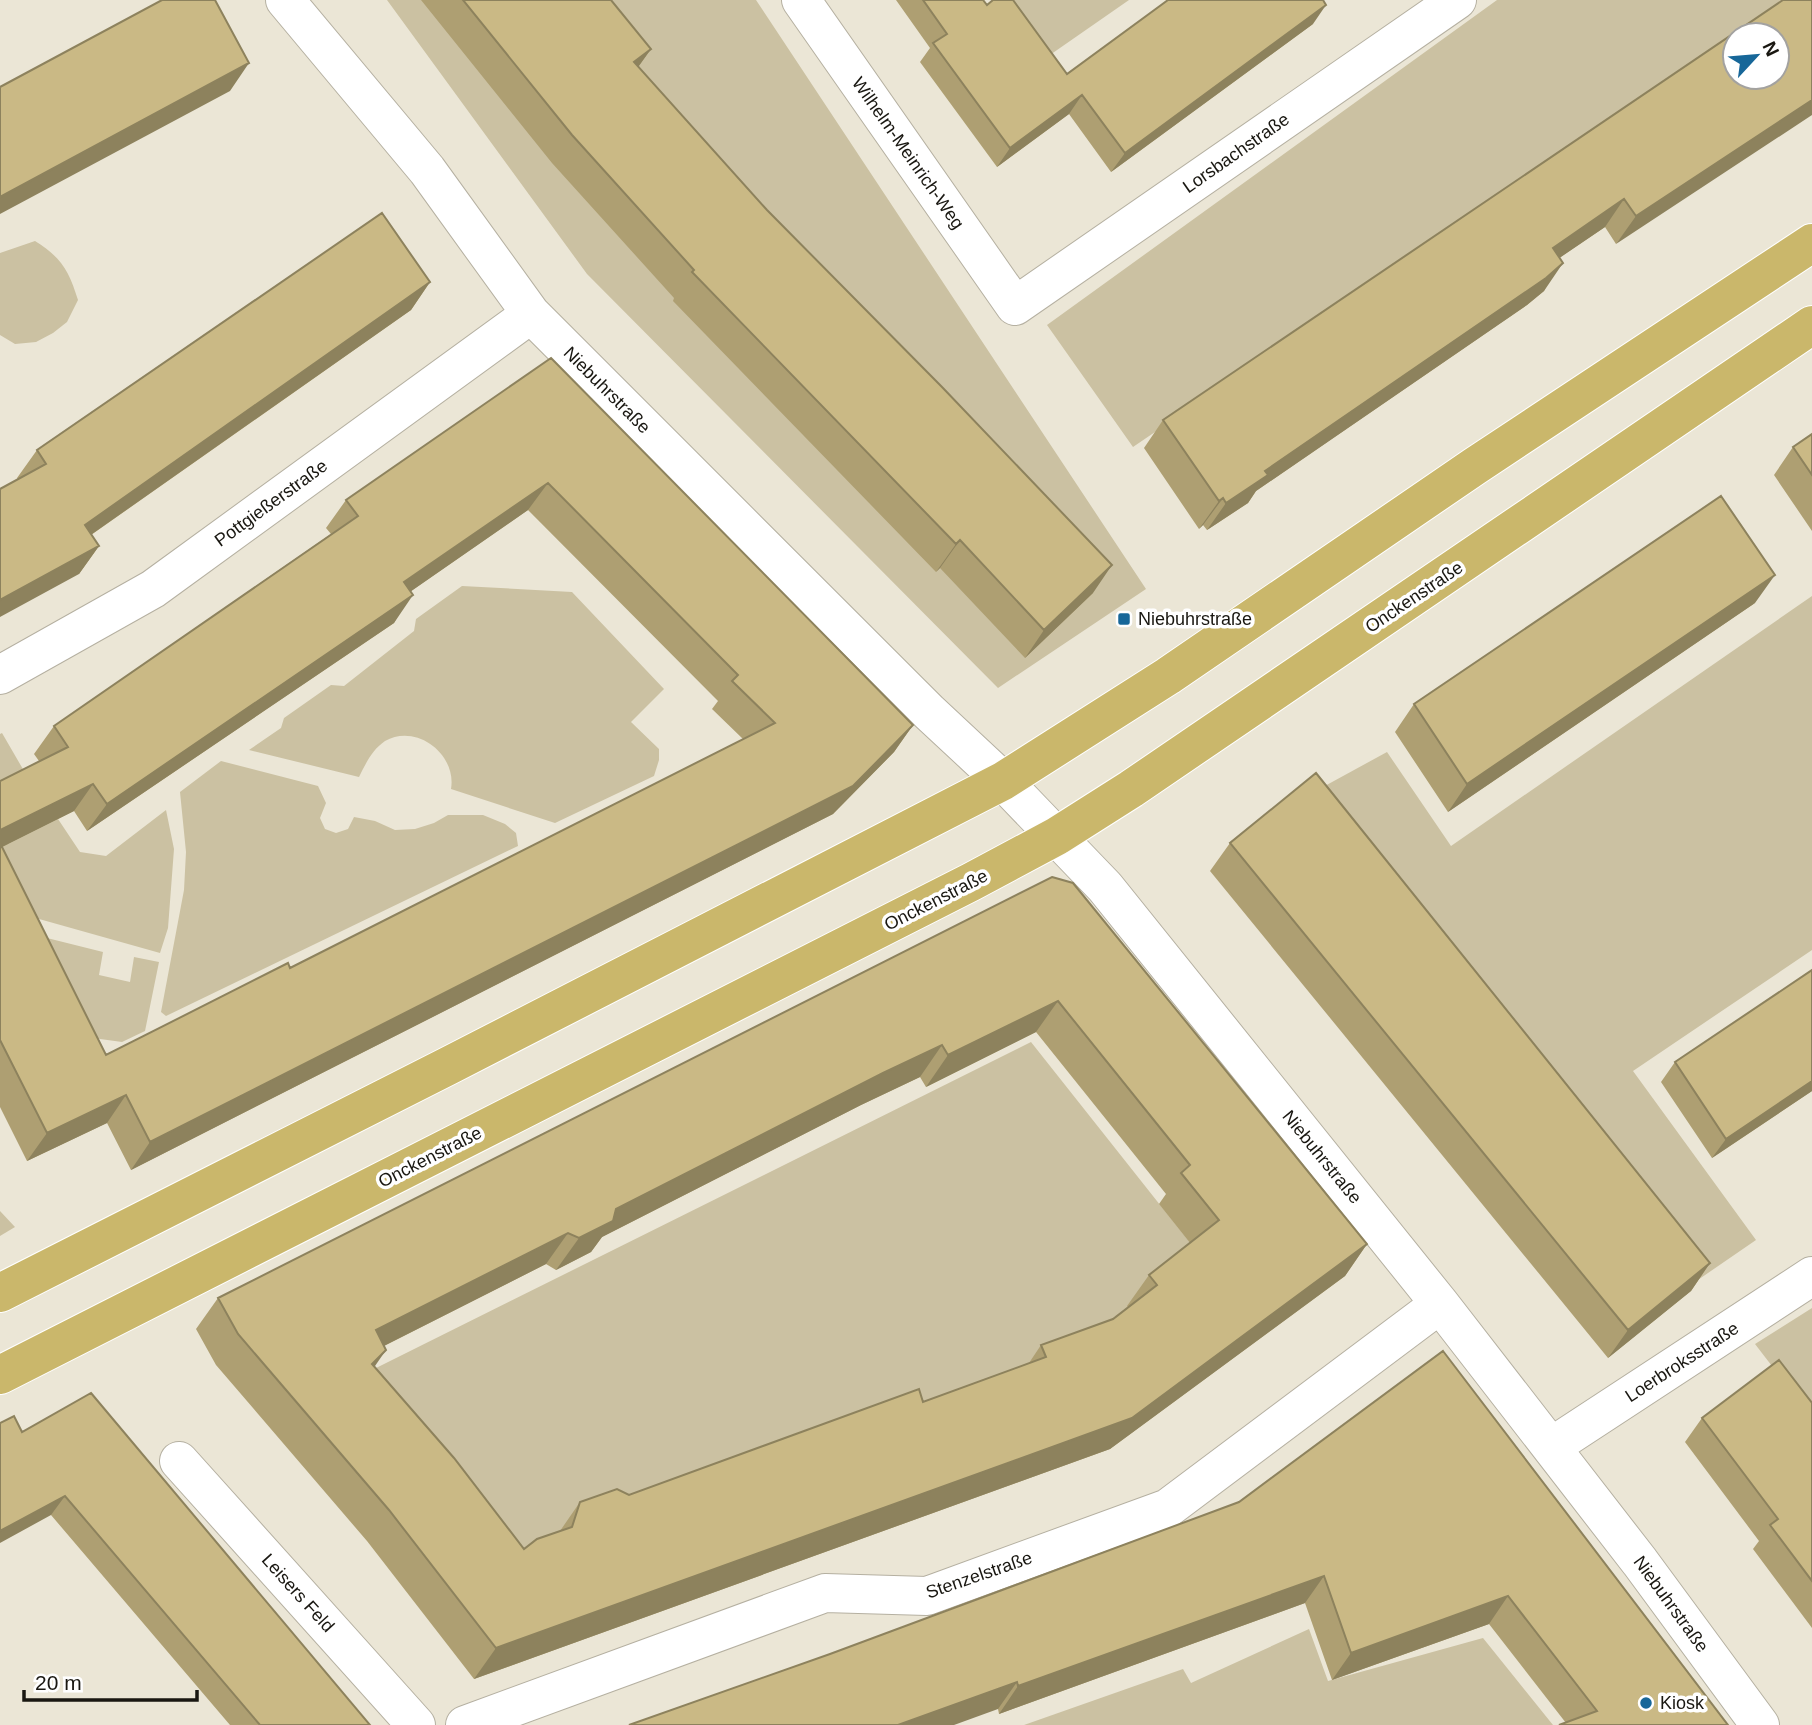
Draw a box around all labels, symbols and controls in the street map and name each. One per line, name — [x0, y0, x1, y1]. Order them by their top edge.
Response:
north arrow — [1721, 21, 1791, 91]
text: N — [1758, 38, 1783, 60]
street label: Wilhelm-Meinrich-Weg — [848, 73, 968, 233]
street label: Lorsbachstraße — [1179, 109, 1293, 197]
street label: Niebuhrstraße — [560, 343, 654, 437]
street label: Pottgießerstraße — [211, 456, 331, 550]
street label: Onckenstraße — [1362, 557, 1466, 637]
place label: Niebuhrstraße — [1138, 609, 1252, 629]
marker: Niebuhrstraße — [1116, 611, 1132, 627]
street label: Onckenstraße — [881, 865, 991, 935]
street label: Niebuhrstraße — [1278, 1106, 1366, 1208]
street label: Onckenstraße — [375, 1122, 485, 1192]
street label: Loerbroksstraße — [1622, 1318, 1742, 1406]
street label: Stenzelstraße — [923, 1547, 1035, 1603]
street label: Leisers Feld — [258, 1550, 338, 1636]
street label: Niebuhrstraße — [1629, 1552, 1713, 1656]
scale bar — [24, 1658, 198, 1702]
text: 20 m — [35, 1671, 82, 1694]
place label: Kiosk — [1660, 1693, 1705, 1713]
marker: Kiosk — [1638, 1695, 1654, 1711]

